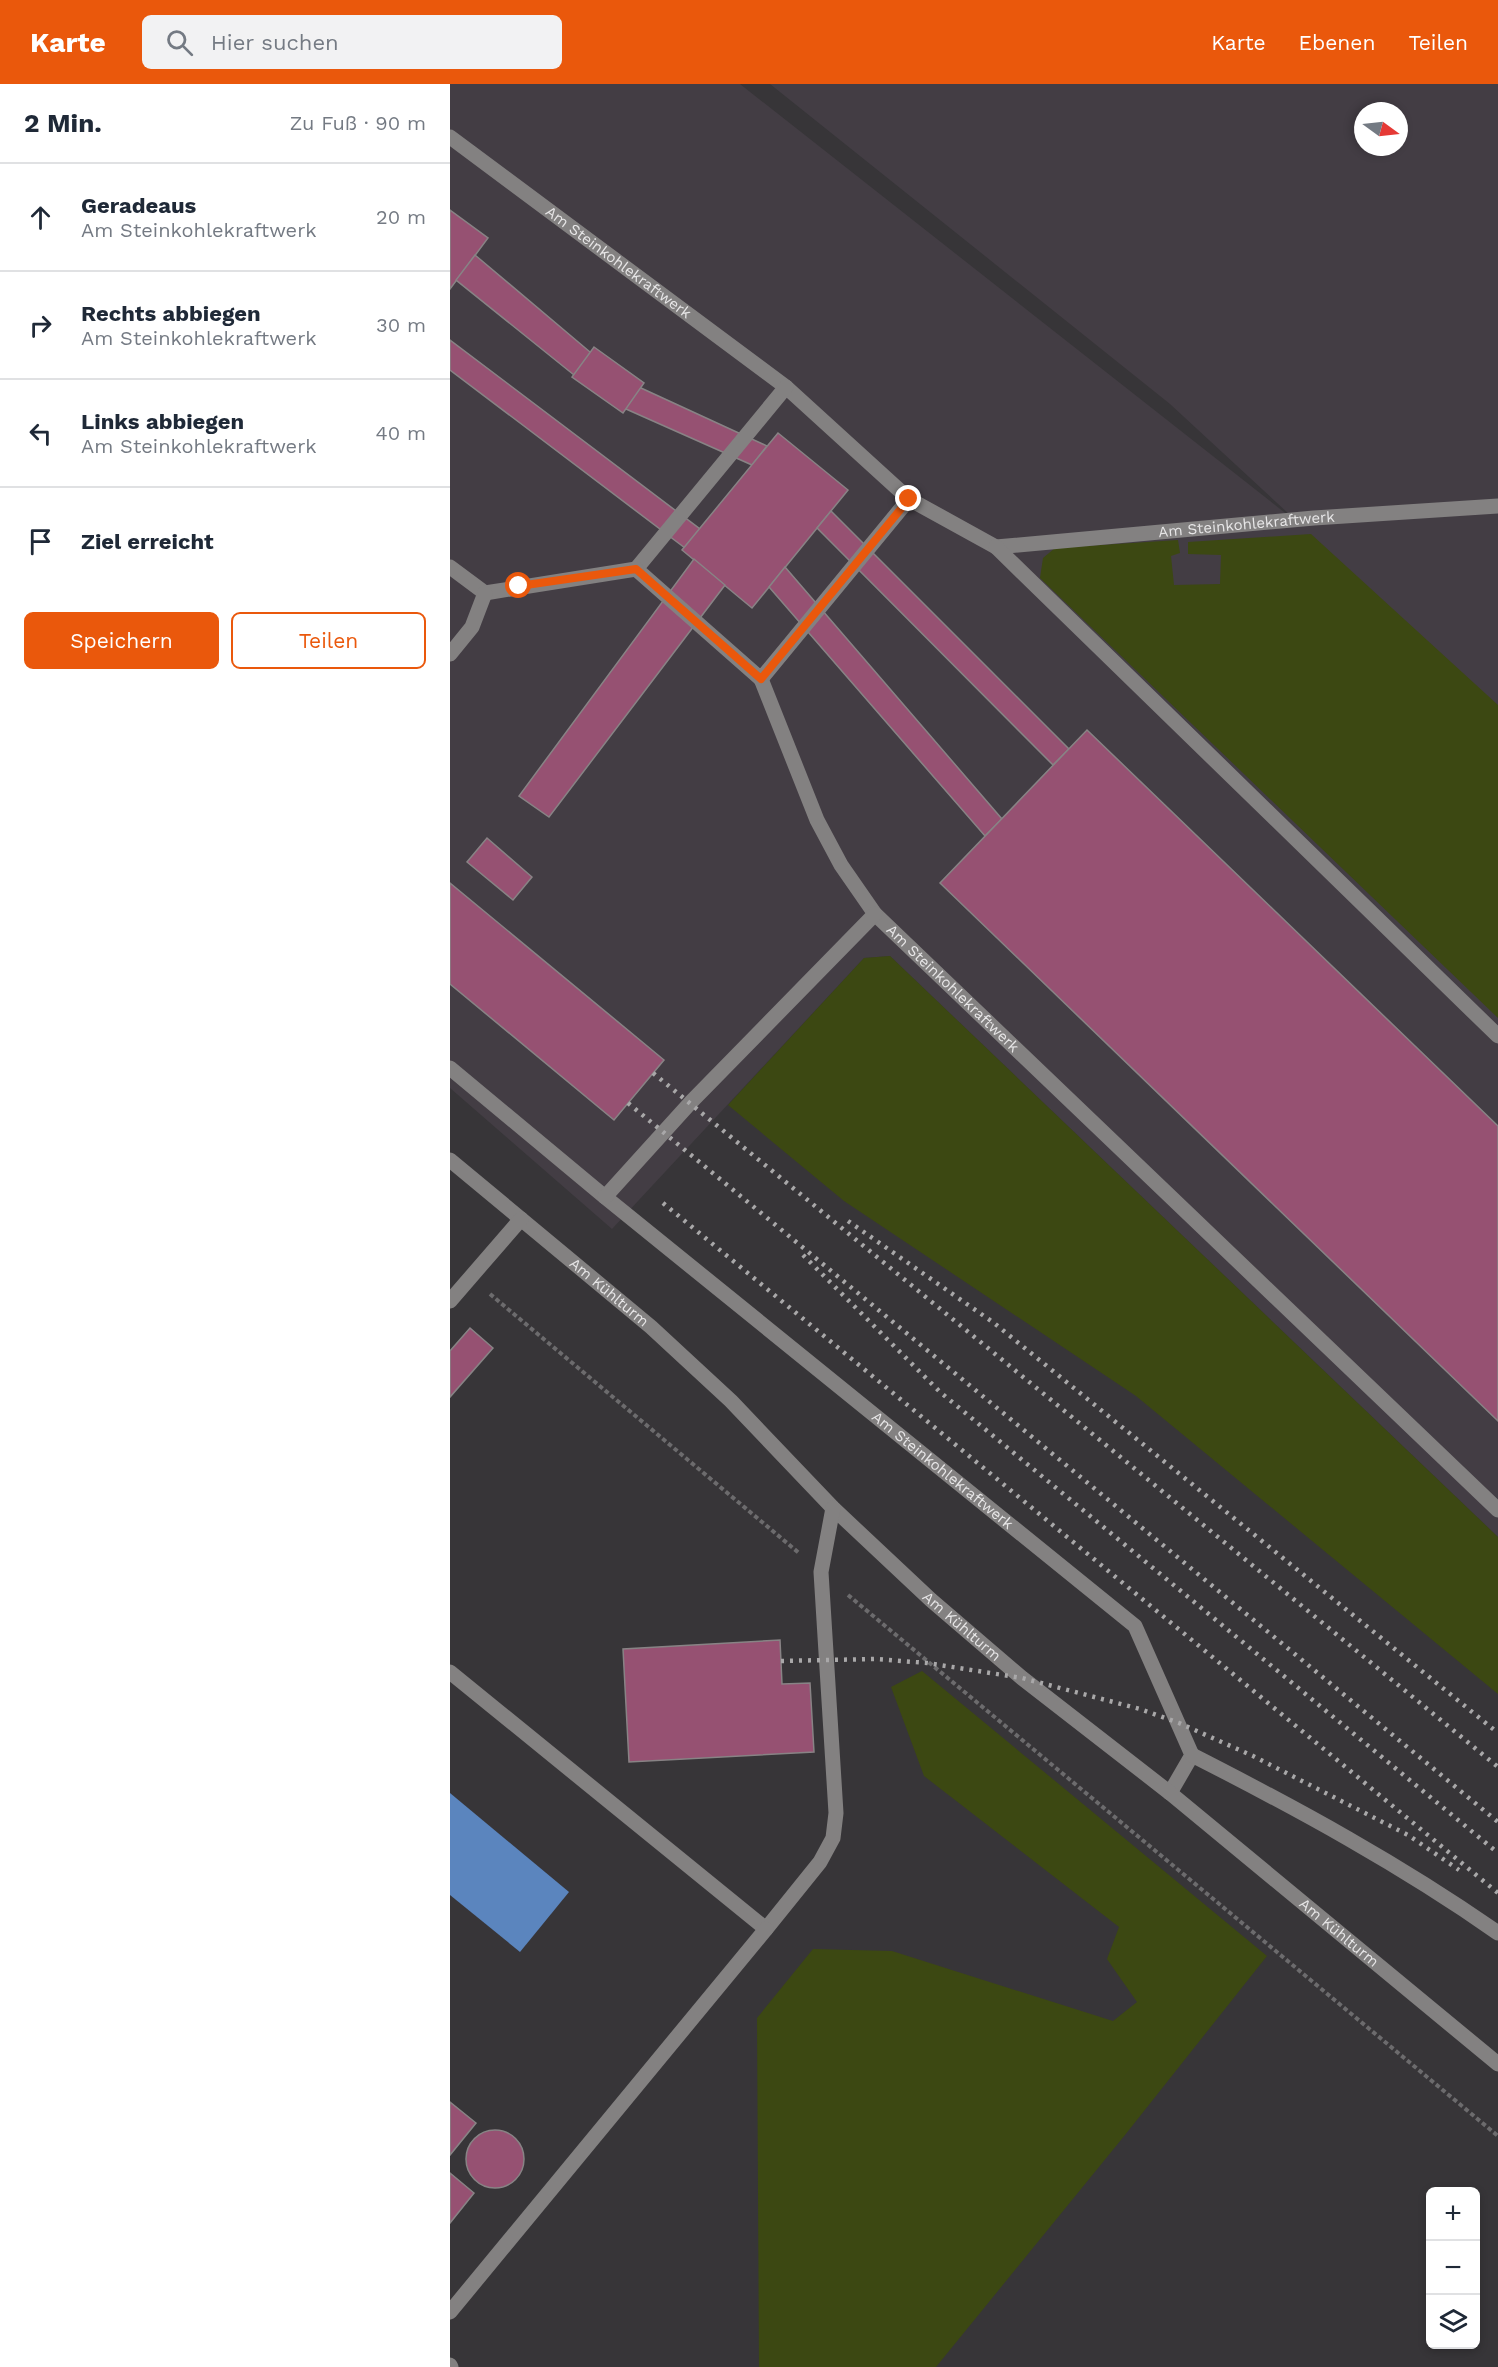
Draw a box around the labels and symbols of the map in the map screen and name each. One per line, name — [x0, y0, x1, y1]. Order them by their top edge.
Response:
north arrow — [1354, 102, 1408, 156]
street label: Am Steinkohlekraftwerk — [542, 202, 695, 323]
route end — [895, 485, 921, 511]
street label: Am Steinkohlekraftwerk — [1158, 508, 1336, 541]
route start — [505, 572, 531, 598]
street label: Am Steinkohlekraftwerk — [883, 921, 1023, 1056]
street label: Am Kühlturm — [566, 1254, 653, 1330]
street label: Am Steinkohlekraftwerk — [868, 1408, 1017, 1533]
street label: Am Kühlturm — [919, 1588, 1005, 1665]
street label: Am Kühlturm — [1296, 1895, 1382, 1971]

